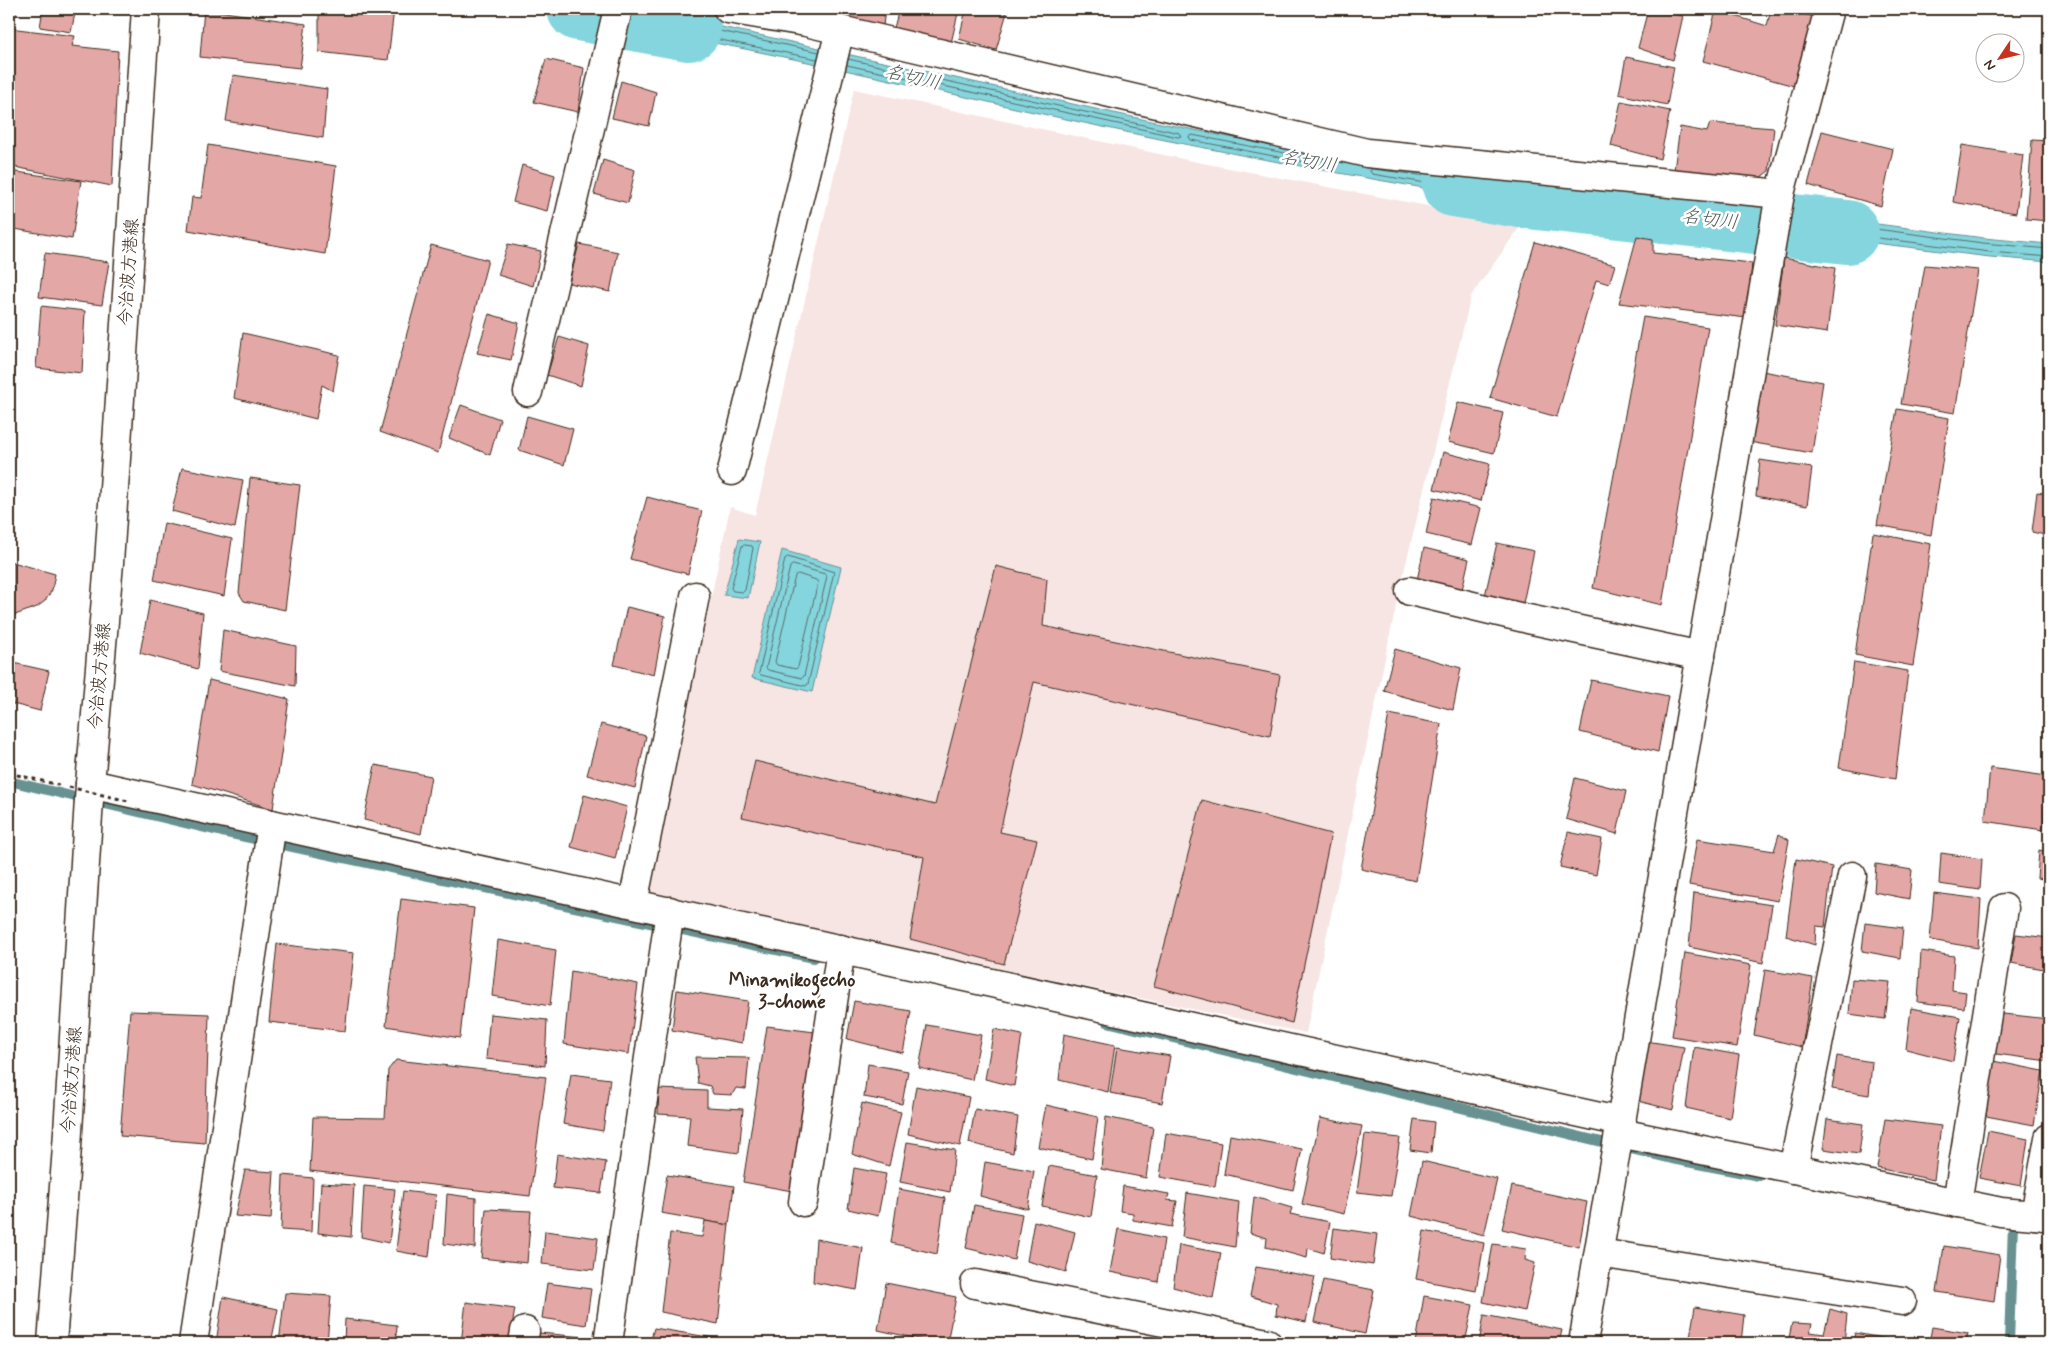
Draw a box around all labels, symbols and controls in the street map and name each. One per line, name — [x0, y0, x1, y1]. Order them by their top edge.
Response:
north arrow — [1976, 32, 2026, 82]
text: N — [1980, 56, 2000, 74]
water label: 名切川 — [882, 59, 943, 96]
water label: 名切川 — [1278, 144, 1339, 179]
water label: 名切川 — [1680, 204, 1740, 235]
street label: 今治波方港線 — [113, 217, 145, 327]
street label: 今治波方港線 — [83, 621, 117, 731]
district label: Minamikogecho 3-chome — [729, 968, 855, 1015]
street label: 今治波方港線 — [56, 1025, 88, 1135]

